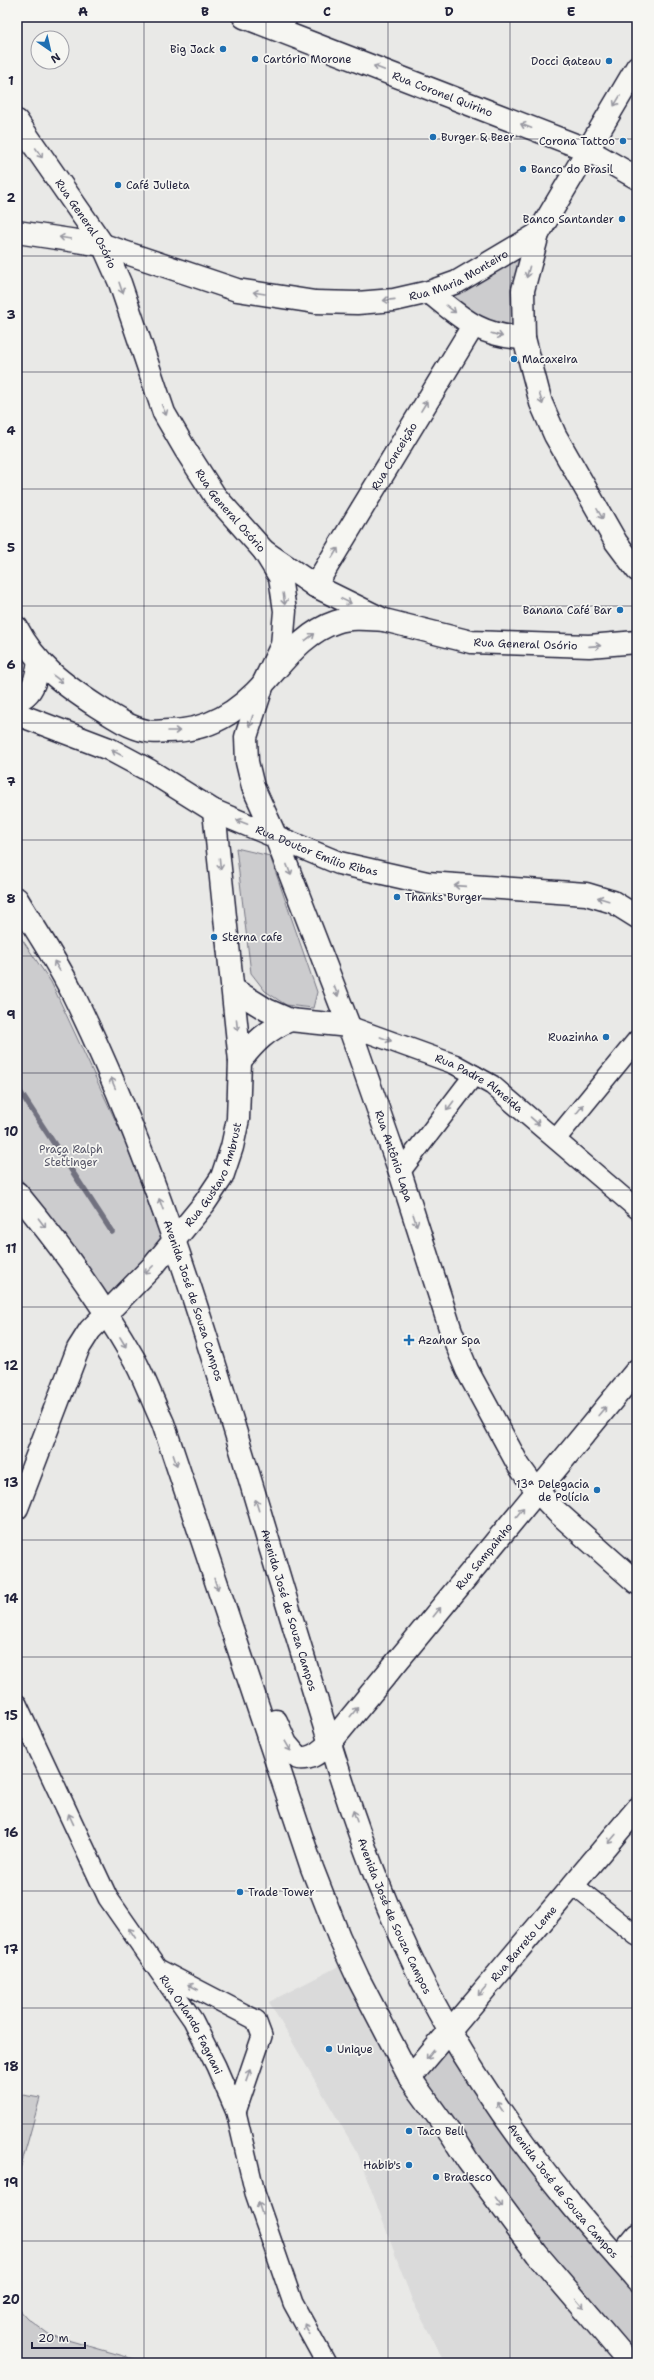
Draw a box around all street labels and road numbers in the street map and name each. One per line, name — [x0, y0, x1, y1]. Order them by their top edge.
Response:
street label: Rua Coronel Quirino — [390, 68, 495, 120]
street label: Rua General Osório — [52, 176, 120, 271]
street label: Rua Maria Monteiro — [407, 246, 511, 304]
street label: Rua Conceição — [367, 419, 421, 493]
street label: Rua General Osório — [192, 466, 269, 556]
street label: Rua General Osório — [473, 635, 578, 653]
street label: Rua Doutor Emílio Ribas — [253, 822, 380, 879]
street label: Rua Padre Almeida — [433, 1050, 527, 1116]
street label: Rua Antônio Lapa — [372, 1108, 417, 1204]
street label: Rua Gustavo Ambrust — [181, 1121, 245, 1230]
street label: Avenida José de Souza Campos — [160, 1218, 227, 1383]
street label: Rua Sampainho — [452, 1519, 516, 1593]
street label: Avenida José de Souza Campos — [258, 1527, 321, 1693]
street label: Avenida José de Souza Campos — [354, 1836, 435, 1997]
street label: Rua Barreto Leme — [487, 1902, 560, 1985]
street label: Rua Orlando Fagnani — [156, 1972, 226, 2077]
street label: Avenida José de Souza Campos — [504, 2121, 622, 2261]

